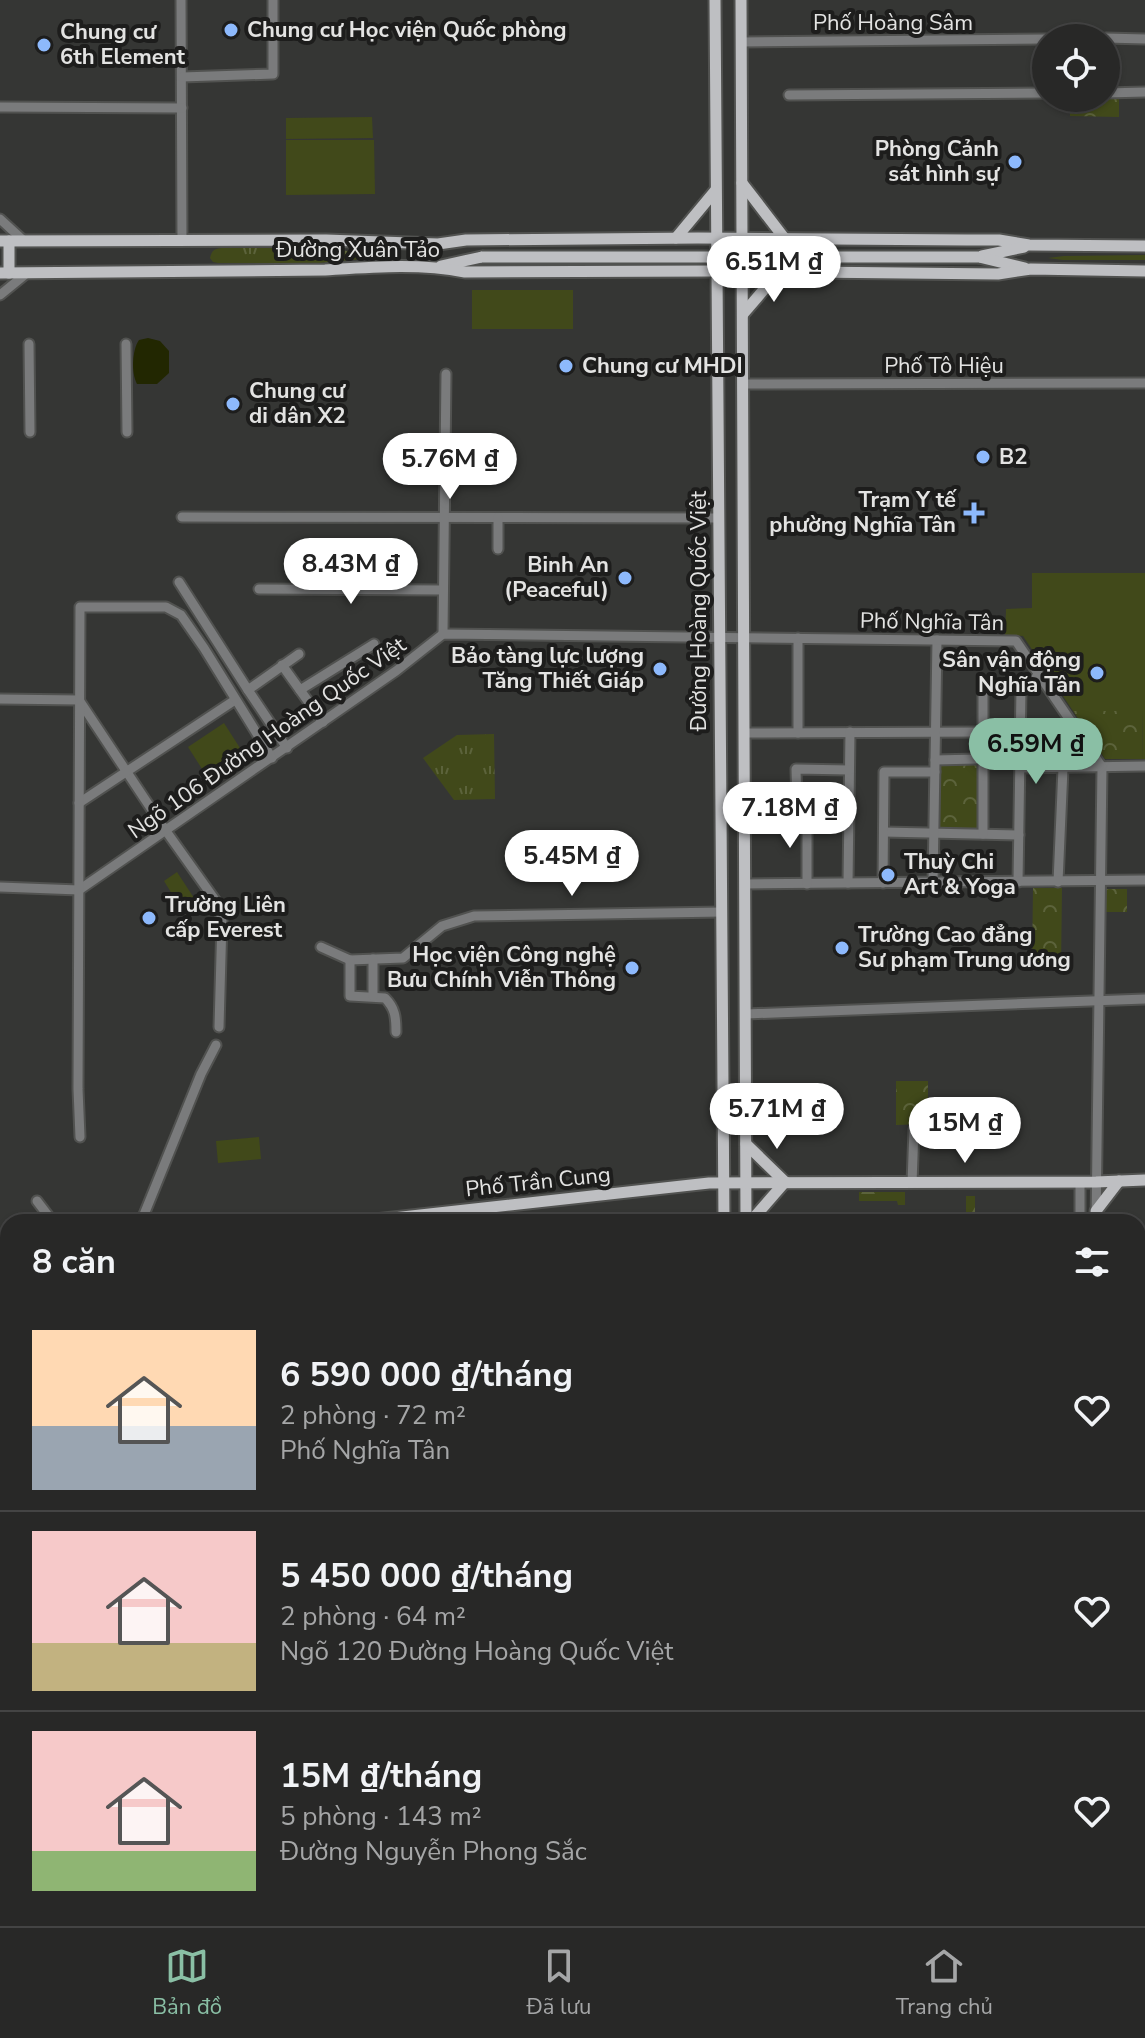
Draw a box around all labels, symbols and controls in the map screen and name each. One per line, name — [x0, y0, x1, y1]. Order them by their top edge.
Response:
street label: Phố Hoàng Sâm — [813, 8, 973, 38]
place label: Chung cư Học viện Quốc phòng — [247, 15, 567, 45]
place label: Chung cư 6th Element — [60, 17, 186, 72]
marker: Chung cư Học viện Quốc phòng — [222, 21, 240, 39]
map controls — [1032, 24, 1120, 112]
button: locate — [1032, 24, 1120, 112]
marker: Chung cư 6th Element — [35, 36, 53, 54]
place label: Phòng Cảnh sát hình sự — [875, 134, 1000, 189]
marker: Phòng Cảnh sát hình sự — [1006, 153, 1024, 171]
street label: Đường Xuân Tảo — [275, 235, 440, 265]
pin: 6.51M ₫ — [700, 236, 848, 304]
text: 6.51M ₫ — [725, 244, 823, 279]
place label: Chung cư MHDI — [582, 351, 743, 381]
street label: Phố Tô Hiệu — [884, 351, 1004, 381]
marker: Chung cư MHDI — [557, 357, 575, 375]
place label: Chung cư di dân X2 — [249, 376, 346, 431]
marker: Chung cư di dân X2 — [224, 395, 242, 413]
pin: 5.76M ₫ — [376, 433, 524, 501]
text: 5.76M ₫ — [401, 441, 499, 476]
place label: B2 — [999, 442, 1027, 472]
marker: B2 — [974, 448, 992, 466]
place label: Trạm Y tế phường Nghĩa Tân — [769, 485, 957, 540]
street label: Đường Hoàng Quốc Việt — [684, 490, 714, 732]
marker: Trạm Y tế phường Nghĩa Tân — [963, 502, 985, 524]
pin: 8.43M ₫ — [277, 538, 425, 606]
text: 8.43M ₫ — [302, 546, 400, 581]
place label: Binh An (Peaceful) — [504, 550, 609, 605]
marker: Binh An (Peaceful) — [616, 569, 634, 587]
street label: Phố Nghĩa Tân — [860, 606, 1004, 638]
street label: Ngõ 106 Đường Hoàng Quốc Việt — [122, 630, 412, 846]
place label: Bảo tàng lực lượng Tăng Thiết Giáp — [451, 641, 644, 696]
place label: Sân vận động Nghĩa Tân — [942, 645, 1081, 700]
marker: Bảo tàng lực lượng Tăng Thiết Giáp — [651, 660, 669, 678]
marker: Sân vận động Nghĩa Tân — [1088, 664, 1106, 682]
pin: 6.59M ₫ — [962, 718, 1110, 786]
text: 6.59M ₫ — [987, 726, 1085, 761]
pin: 7.18M ₫ — [716, 782, 864, 850]
text: 7.18M ₫ — [741, 790, 839, 825]
pin: 5.45M ₫ — [498, 830, 646, 898]
text: 5.45M ₫ — [523, 838, 621, 873]
place label: Thuỳ Chi Art & Yoga — [904, 847, 1016, 902]
marker: Thuỳ Chi Art & Yoga — [879, 866, 897, 884]
place label: Trường Liên cấp Everest — [165, 890, 286, 945]
marker: Trường Liên cấp Everest — [140, 909, 158, 927]
place label: Trường Cao đẳng Sư phạm Trung ương — [858, 920, 1071, 975]
marker: Trường Cao đẳng Sư phạm Trung ương — [833, 939, 851, 957]
place label: Học viện Công nghệ Bưu Chính Viễn Thông — [387, 940, 616, 995]
marker: Học viện Công nghệ Bưu Chính Viễn Thông — [623, 959, 641, 977]
pin: 5.71M ₫ — [703, 1083, 851, 1151]
text: 5.71M ₫ — [728, 1091, 826, 1126]
pin: 15M ₫ — [909, 1097, 1021, 1165]
text: 15M ₫ — [927, 1105, 1003, 1140]
street label: Phố Trần Cung — [464, 1159, 612, 1205]
text: 8 căn — [32, 1239, 116, 1285]
icon: filters — [1070, 1240, 1114, 1284]
text: 6 590 000 ₫/tháng — [280, 1352, 573, 1398]
icon: home — [96, 1362, 192, 1458]
icon: heart — [1070, 1388, 1114, 1432]
text: 2 phòng · 72 m² — [280, 1398, 466, 1433]
text: Phố Nghĩa Tân — [280, 1433, 450, 1468]
text: 5 450 000 ₫/tháng — [280, 1553, 573, 1599]
icon: home — [96, 1563, 192, 1659]
icon: heart — [1070, 1589, 1114, 1633]
text: 2 phòng · 64 m² — [280, 1599, 466, 1634]
text: Ngõ 120 Đường Hoàng Quốc Việt — [280, 1634, 673, 1669]
text: 15M ₫/tháng — [280, 1753, 482, 1799]
icon: home — [96, 1763, 192, 1859]
icon: heart — [1070, 1789, 1114, 1833]
text: 5 phòng · 143 m² — [280, 1799, 482, 1834]
text: Đường Nguyễn Phong Sắc — [280, 1834, 587, 1869]
tab: Bản đồ — [152, 1944, 222, 2022]
tab: Đã lưu — [526, 1944, 591, 2022]
tab: Trang chủ — [896, 1944, 993, 2022]

